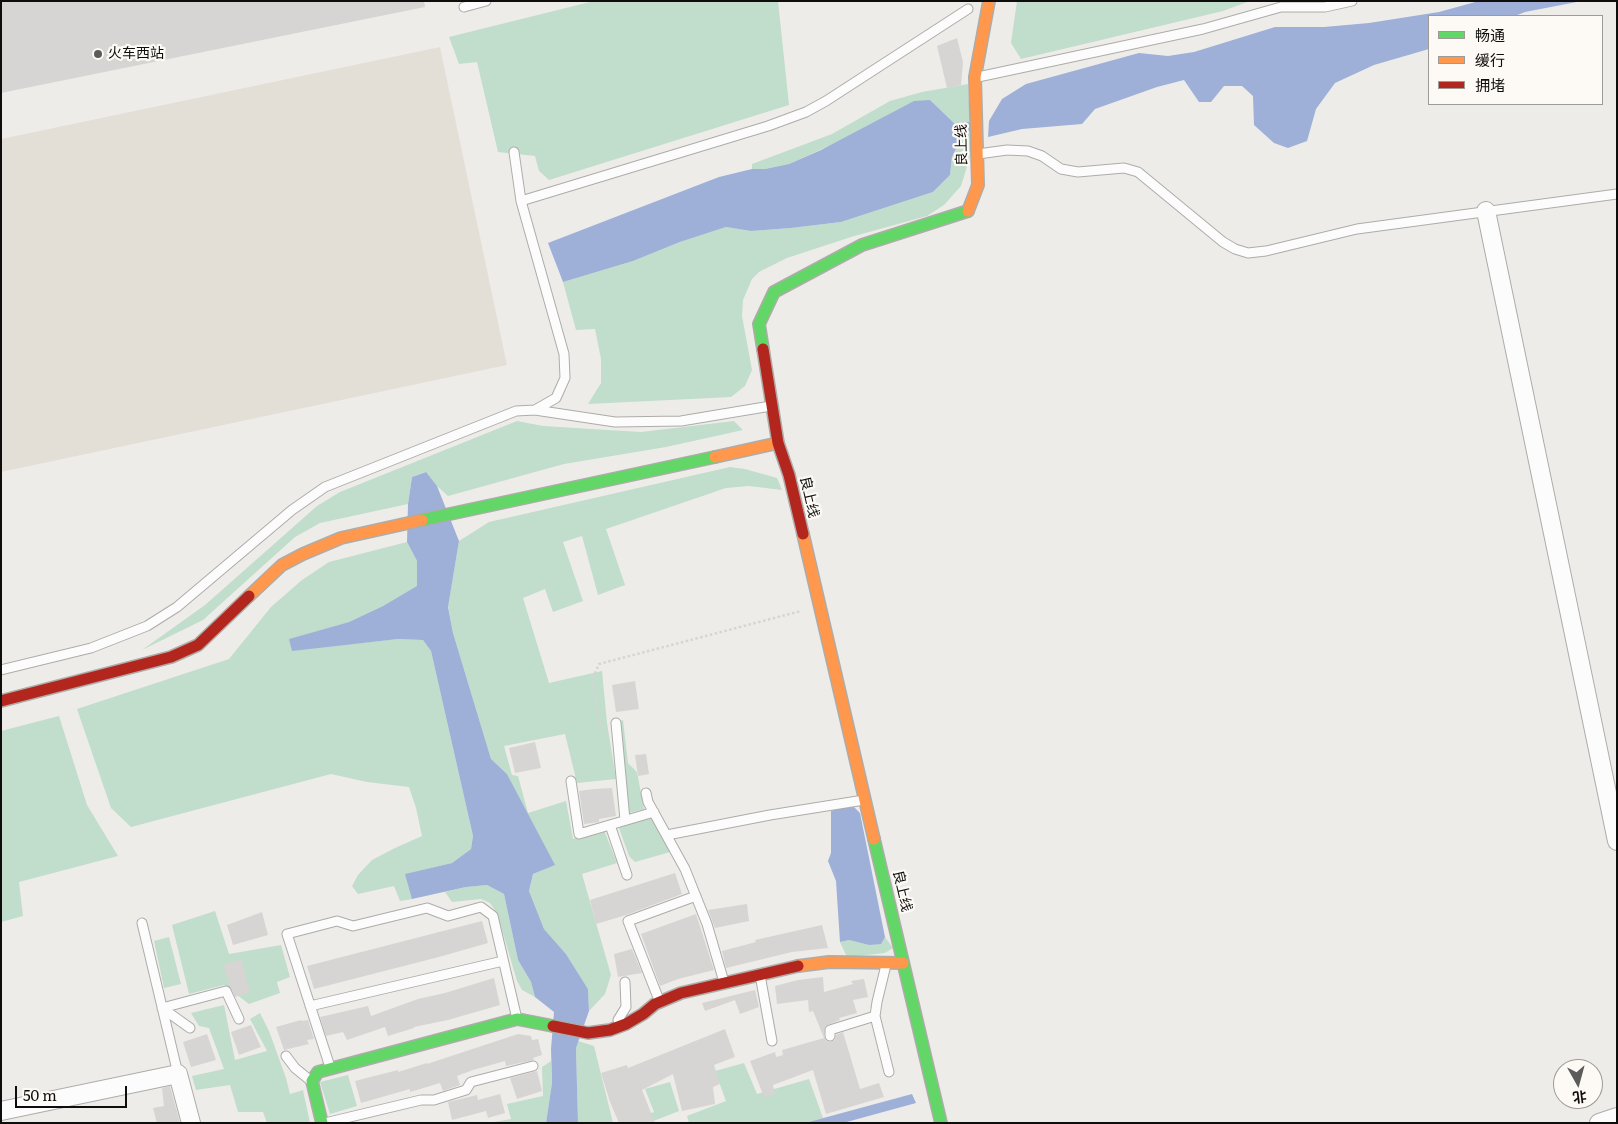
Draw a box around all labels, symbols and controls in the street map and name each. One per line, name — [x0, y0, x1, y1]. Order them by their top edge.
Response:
legend — [1428, 15, 1603, 105]
text: 畅通 — [1475, 23, 1505, 46]
place label: 火车西站 — [108, 46, 164, 62]
marker: 火车西站 — [92, 48, 104, 60]
text: 缓行 — [1475, 48, 1505, 71]
text: 拥堵 — [1475, 73, 1505, 96]
street label: 良上线 — [953, 124, 971, 166]
street label: 良上线 — [796, 475, 822, 519]
street label: 良上线 — [889, 869, 915, 913]
north arrow — [1553, 1059, 1603, 1109]
scale bar — [18, 1076, 130, 1108]
text: 50 m — [23, 1083, 57, 1106]
text: 北 — [1572, 1087, 1588, 1109]

